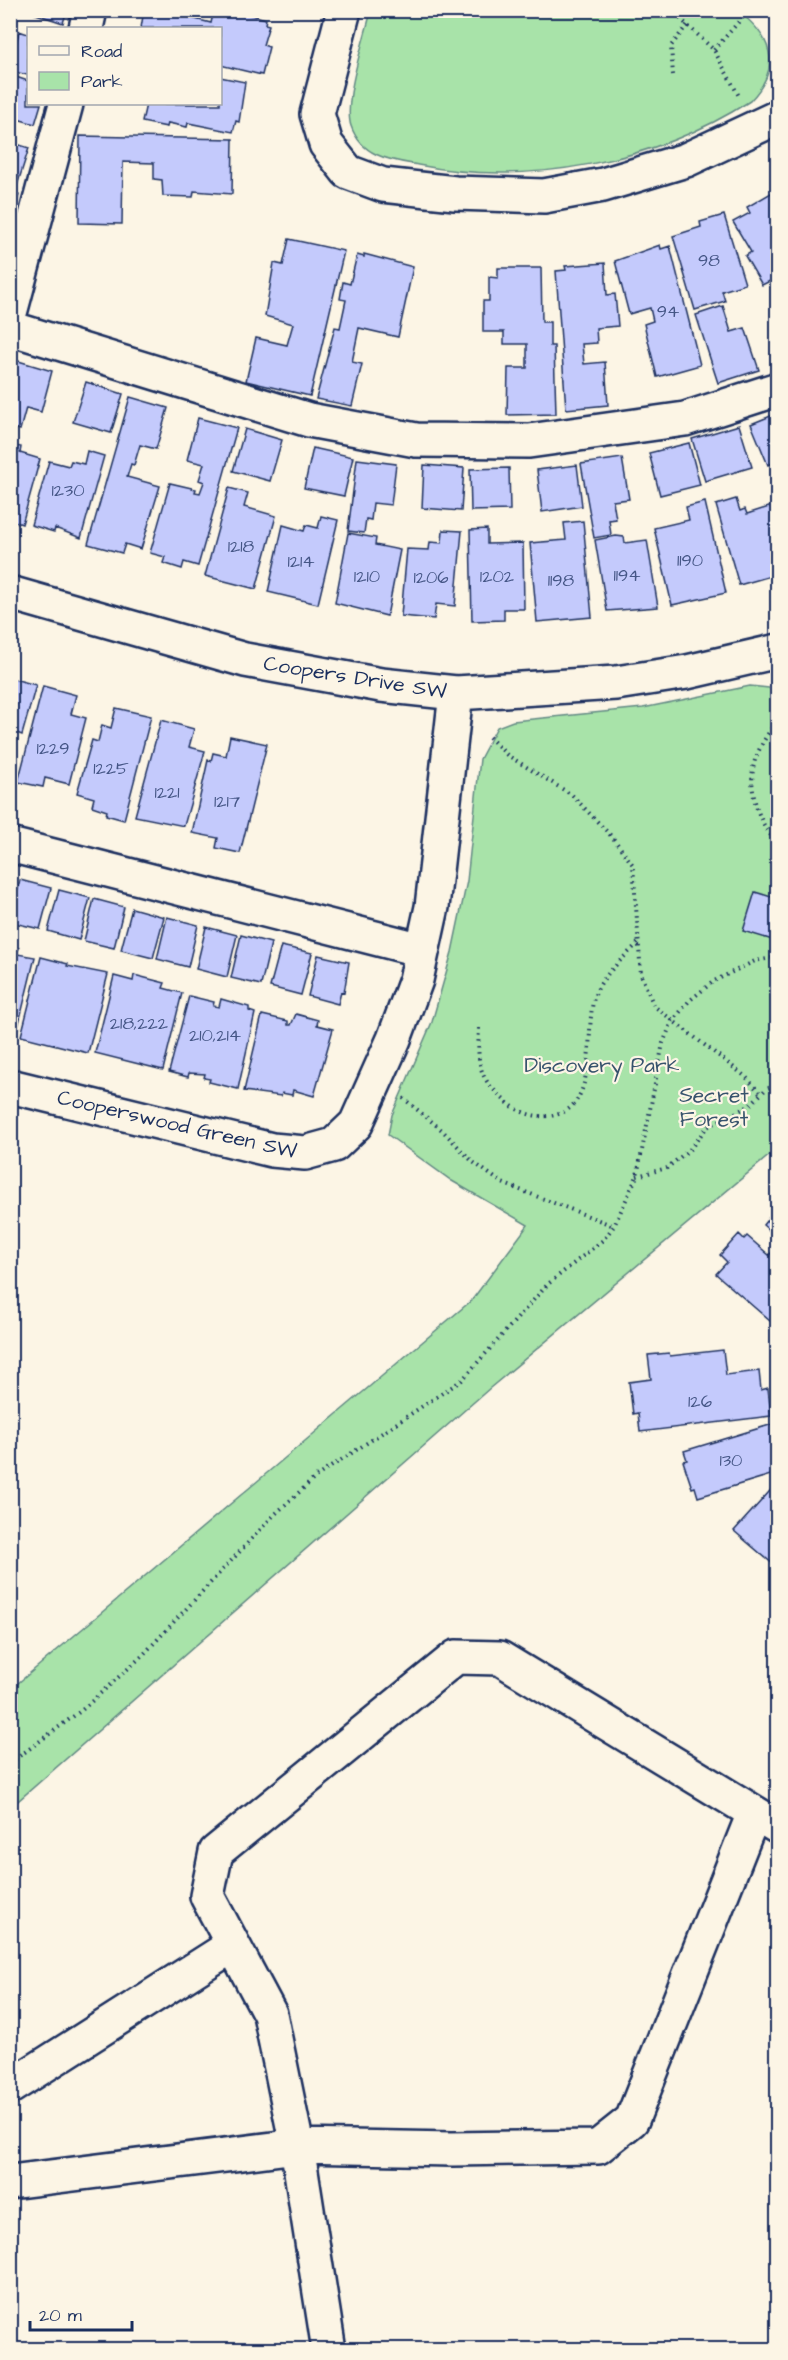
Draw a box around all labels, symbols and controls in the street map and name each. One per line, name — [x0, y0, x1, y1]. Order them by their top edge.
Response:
legend — [27, 27, 222, 105]
text: Road — [81, 39, 122, 64]
text: Park — [81, 69, 123, 94]
house number: 98 — [698, 248, 720, 273]
house number: 94 — [657, 299, 679, 324]
house number: 1230 — [51, 478, 85, 503]
house number: 1218 — [228, 534, 255, 559]
house number: 1190 — [677, 548, 703, 573]
house number: 1214 — [287, 549, 315, 574]
house number: 1194 — [613, 563, 641, 588]
house number: 1210 — [354, 564, 380, 589]
house number: 1202 — [480, 564, 515, 589]
house number: 1206 — [413, 565, 449, 590]
house number: 1198 — [548, 568, 575, 593]
street label: Coopers Drive SW — [261, 649, 448, 707]
house number: 1229 — [36, 736, 70, 761]
house number: 1225 — [93, 756, 129, 781]
house number: 1221 — [154, 780, 180, 805]
house number: 1217 — [214, 789, 240, 814]
house number: 218,222 — [110, 1011, 169, 1036]
house number: 210,214 — [189, 1023, 241, 1048]
park label: Discovery Park — [525, 1051, 679, 1082]
park label: Secret Forest — [679, 1081, 749, 1134]
street label: Cooperswood Green SW — [54, 1083, 299, 1167]
house number: 126 — [688, 1389, 712, 1414]
house number: 130 — [720, 1448, 742, 1473]
scale bar — [30, 2294, 132, 2332]
text: 20 m — [39, 2303, 82, 2328]

